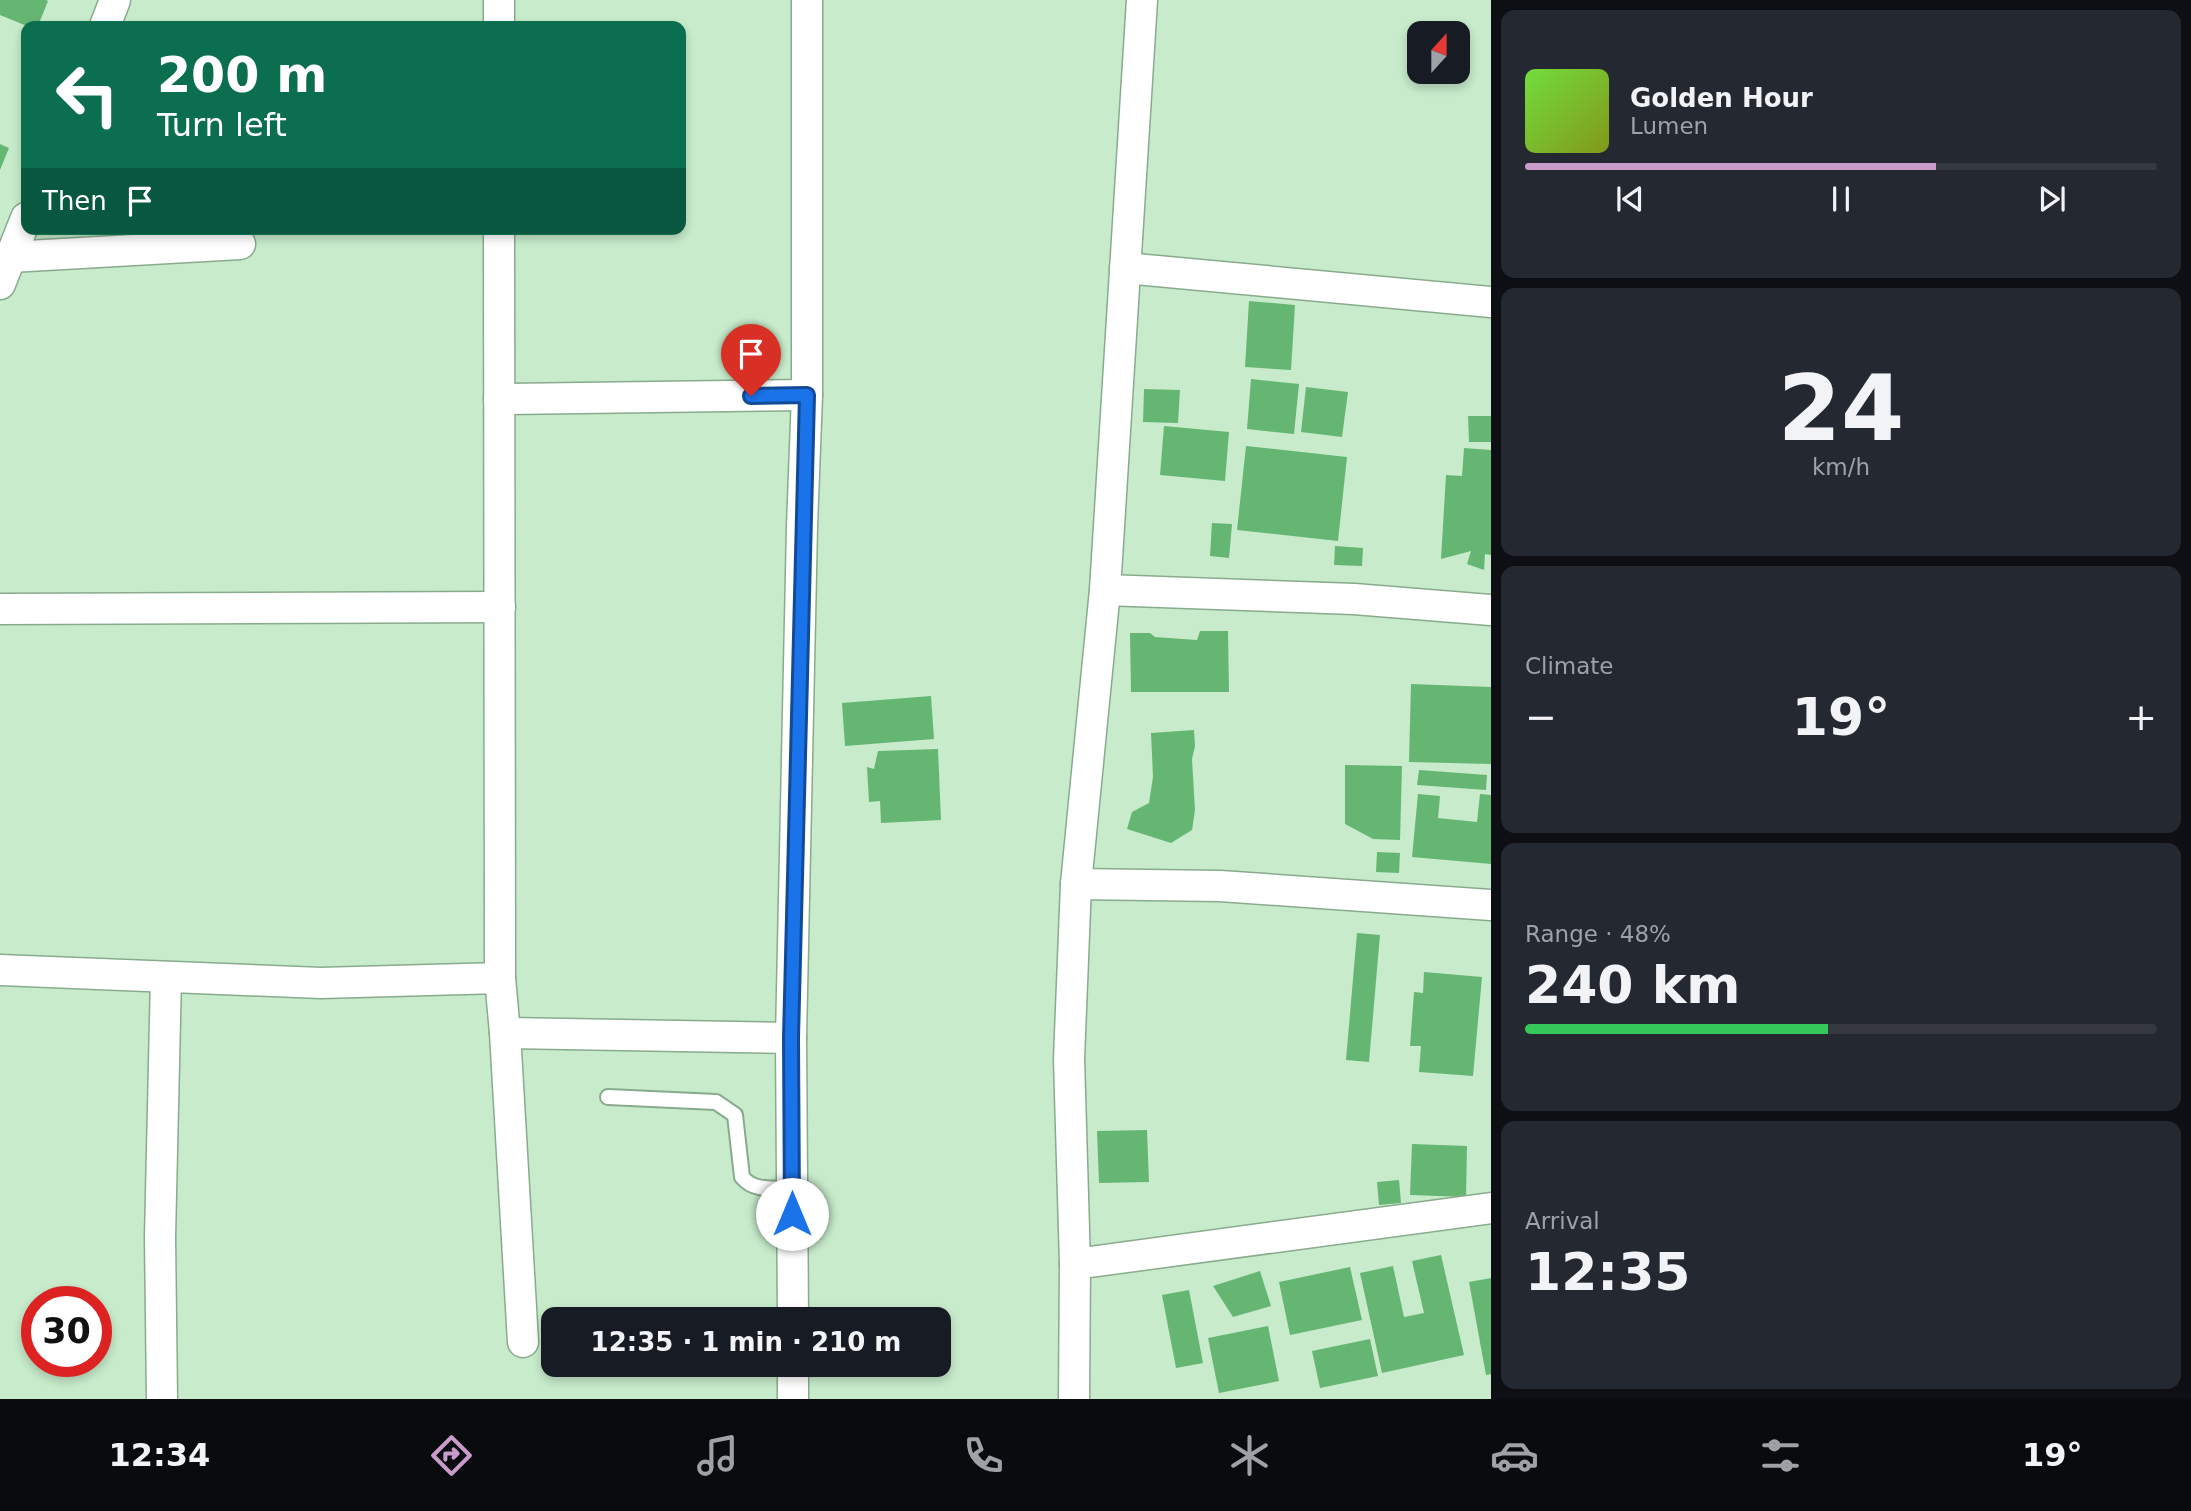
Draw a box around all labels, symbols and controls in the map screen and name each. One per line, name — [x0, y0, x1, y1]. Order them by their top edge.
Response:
north arrow — [1407, 21, 1470, 84]
map controls — [1407, 21, 1470, 84]
text: 200 m — [157, 47, 327, 104]
icon: left — [42, 49, 133, 140]
text: Golden Hour — [1630, 83, 1813, 113]
text: Turn left — [157, 106, 287, 144]
text: Lumen — [1630, 113, 1708, 139]
icon: previous — [1611, 180, 1649, 218]
icon: pause — [1822, 180, 1860, 218]
icon: next — [2033, 180, 2071, 218]
icon: arrive — [121, 182, 159, 220]
text: Then — [42, 186, 107, 216]
pin — [721, 324, 781, 396]
icon: arrive — [732, 335, 770, 373]
text: 24 — [1778, 356, 1904, 461]
text: km/h — [1812, 454, 1870, 480]
text: Climate — [1525, 653, 1614, 679]
text: 19° — [1792, 687, 1890, 747]
text: − — [1525, 695, 1557, 739]
text: + — [2125, 695, 2157, 739]
text: Range · 48% — [1525, 921, 1671, 947]
text: 240 km — [1525, 955, 1740, 1015]
position arrow — [755, 1177, 829, 1251]
text: Arrival — [1525, 1208, 1600, 1234]
text: 12:35 — [1525, 1242, 1691, 1302]
speed limit sign: 30 — [21, 1286, 112, 1377]
text: 12:35 · 1 min · 210 m — [591, 1327, 901, 1357]
icon: directions — [427, 1431, 476, 1480]
icon: music — [693, 1431, 742, 1480]
icon: phone — [959, 1431, 1008, 1480]
icon: climate — [1225, 1431, 1274, 1480]
icon: car — [1490, 1431, 1539, 1480]
icon: filters — [1756, 1431, 1805, 1480]
text: 12:34 — [108, 1436, 210, 1474]
text: 19° — [2022, 1436, 2082, 1474]

